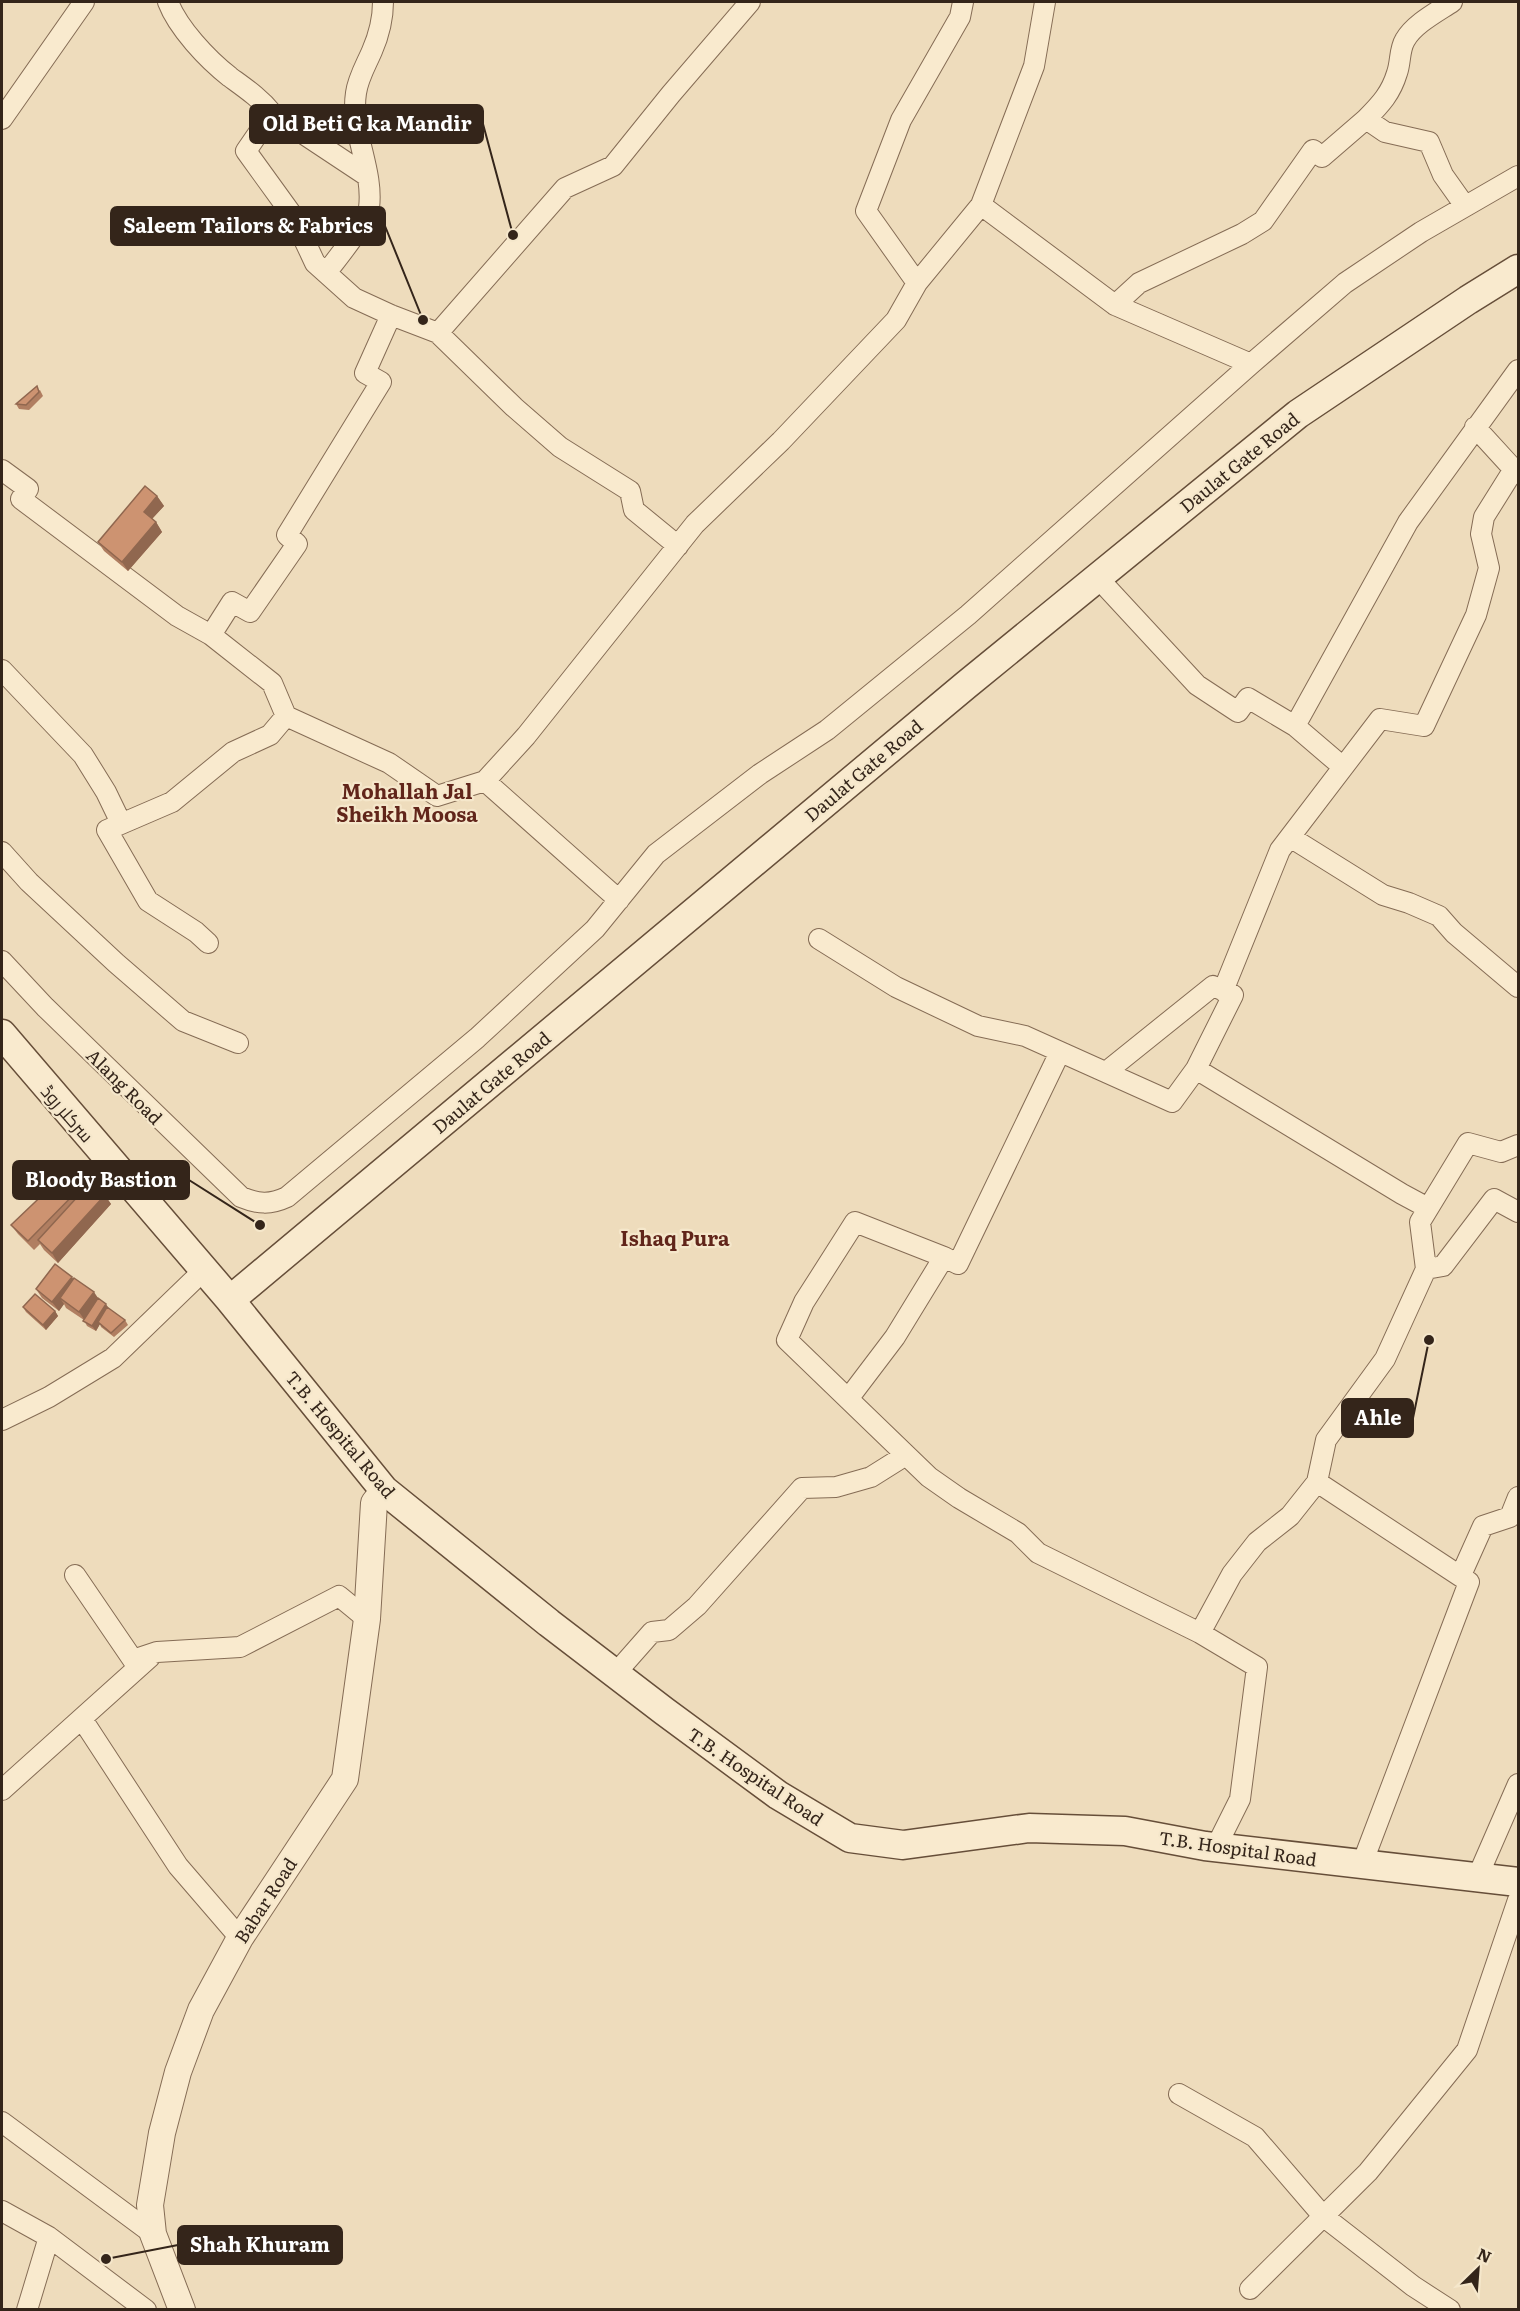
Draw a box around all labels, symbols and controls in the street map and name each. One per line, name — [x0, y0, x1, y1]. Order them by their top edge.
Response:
callout: Old Beti G ka Mandir — [250, 105, 483, 143]
text: Old Beti G ka Mandir — [262, 107, 472, 137]
callout: Saleem Tailors & Fabrics — [111, 207, 385, 245]
text: Saleem Tailors & Fabrics — [123, 209, 373, 239]
street label: Daulat Gate Road — [1173, 405, 1305, 519]
street label: Daulat Gate Road — [798, 712, 928, 828]
district label: Mohallah Jal Sheikh Moosa — [336, 775, 478, 828]
street label: Daulat Gate Road — [426, 1024, 556, 1140]
street label: Alang Road — [81, 1042, 169, 1130]
street label: سرکلر روڈ — [35, 1078, 101, 1148]
callout: Bloody Bastion — [13, 1161, 189, 1199]
text: Bloody Bastion — [25, 1163, 177, 1193]
district label: Ishaq Pura — [620, 1222, 730, 1252]
street label: T.B. Hospital Road — [280, 1364, 402, 1504]
callout: Ahle — [1342, 1399, 1413, 1437]
text: Ahle — [1354, 1401, 1402, 1431]
street label: T.B. Hospital Road — [683, 1720, 829, 1832]
street label: T.B. Hospital Road — [1157, 1824, 1319, 1872]
street label: Babar Road — [227, 1852, 303, 1948]
callout: Shah Khuram — [178, 2226, 342, 2264]
text: Shah Khuram — [190, 2228, 330, 2258]
north arrow — [1448, 2239, 1508, 2299]
text: N — [1474, 2241, 1496, 2268]

